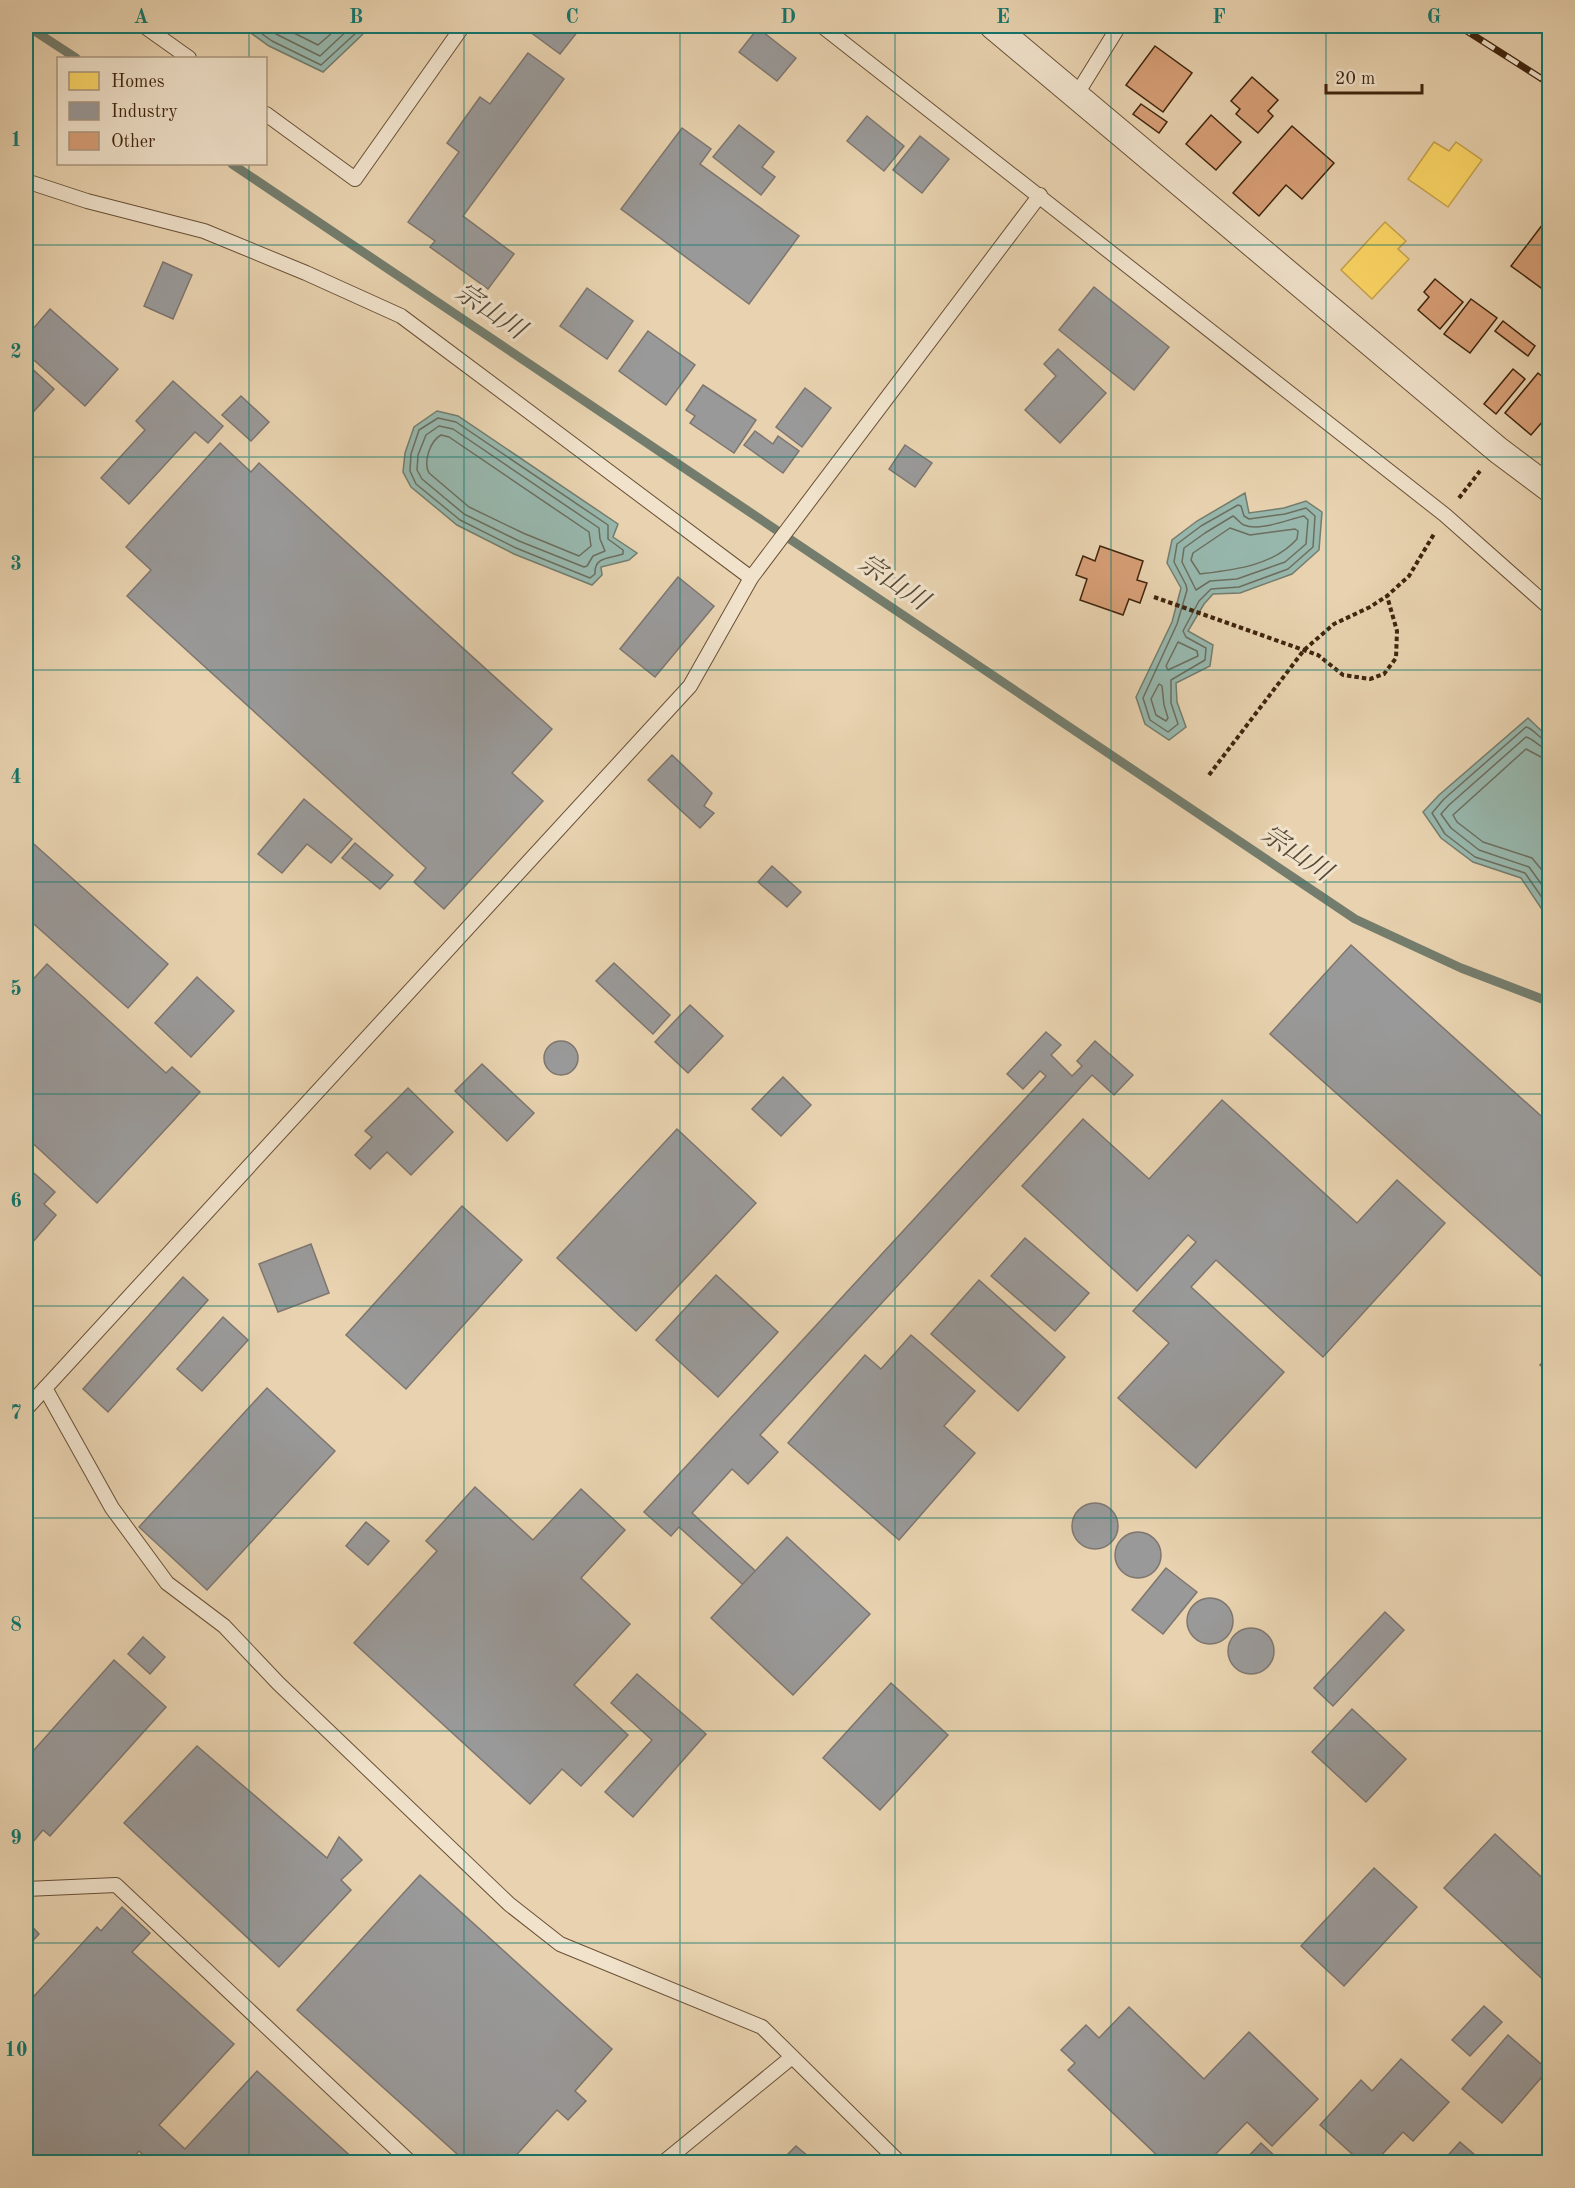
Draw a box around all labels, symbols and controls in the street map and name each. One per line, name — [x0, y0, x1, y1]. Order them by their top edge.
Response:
text: A — [133, 8, 149, 28]
text: B — [349, 8, 363, 28]
text: C — [565, 8, 579, 28]
text: D — [780, 8, 796, 28]
text: E — [996, 8, 1010, 28]
text: F — [1212, 8, 1226, 28]
text: G — [1427, 8, 1441, 28]
legend — [57, 57, 267, 165]
scale bar — [1326, 57, 1422, 95]
text: 20 m — [1335, 70, 1375, 88]
text: Homes — [111, 73, 165, 91]
text: Industry — [111, 103, 178, 121]
text: 1 — [10, 131, 22, 151]
text: Other — [111, 133, 156, 151]
water label: 宗山川 — [450, 278, 533, 346]
text: 2 — [10, 343, 22, 363]
water label: 宗山川 — [853, 549, 936, 617]
text: 3 — [10, 555, 22, 575]
text: 4 — [10, 768, 22, 788]
water label: 宗山川 — [1256, 820, 1339, 888]
text: 5 — [10, 979, 22, 1000]
text: 6 — [10, 1192, 22, 1212]
text: 7 — [10, 1404, 22, 1424]
text: 8 — [10, 1616, 22, 1636]
text: 9 — [10, 1829, 22, 1849]
text: 10 — [4, 2041, 28, 2061]

